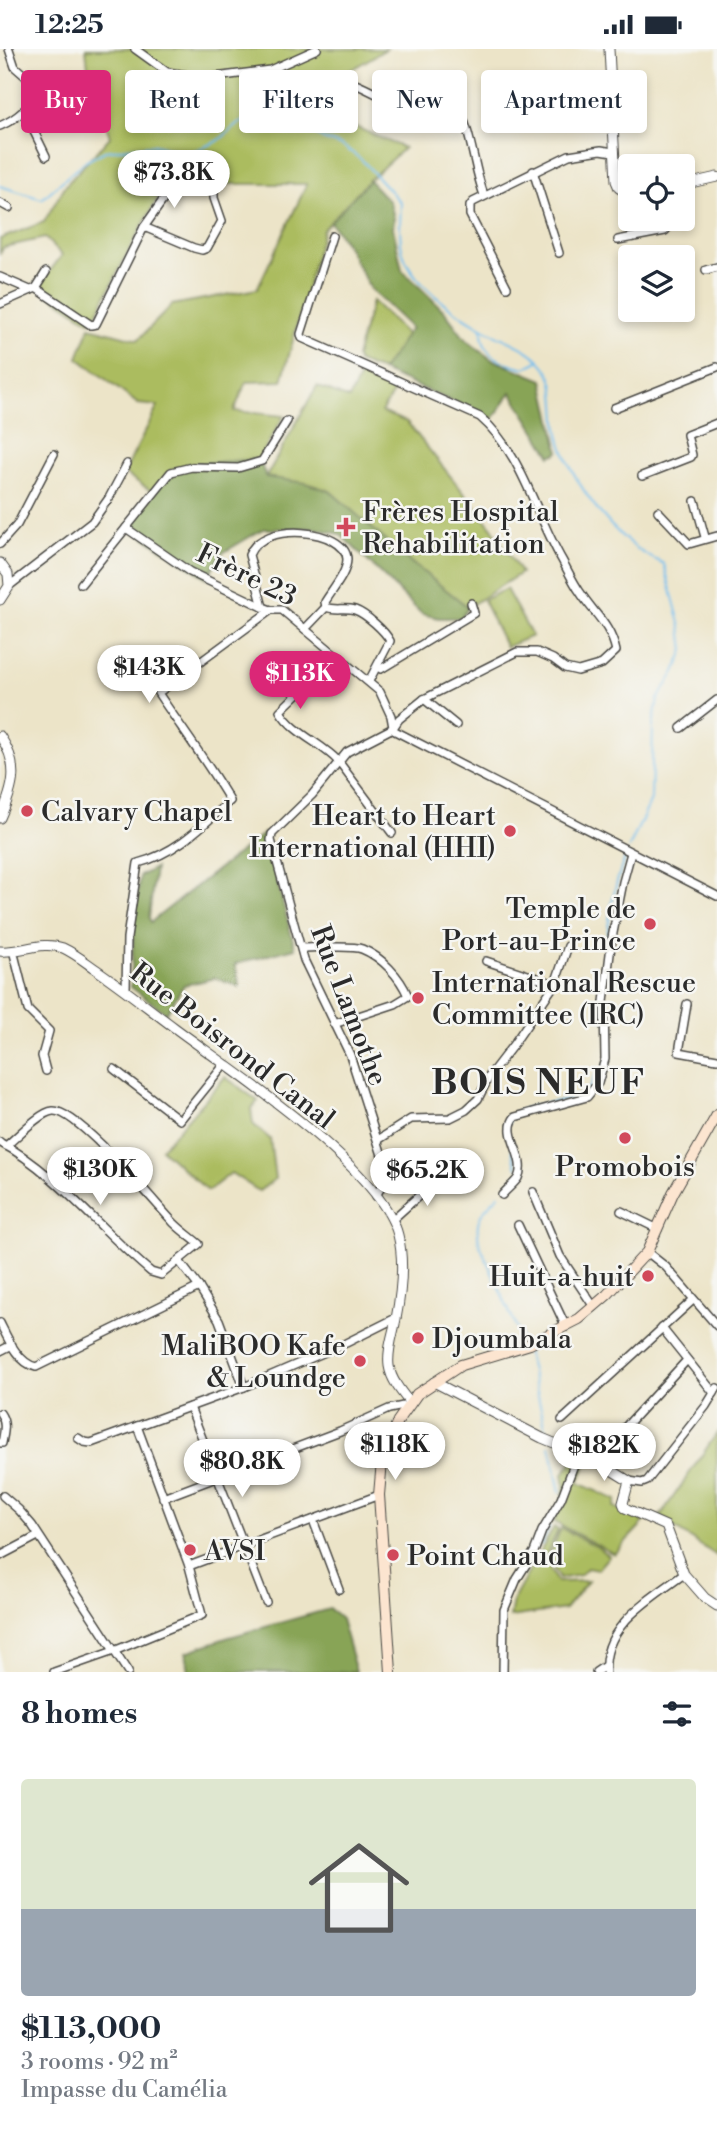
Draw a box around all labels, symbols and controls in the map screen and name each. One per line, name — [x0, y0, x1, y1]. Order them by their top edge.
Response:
text: 12:25 — [35, 9, 104, 41]
chip: Buy — [21, 70, 111, 133]
chip: Rent — [125, 70, 225, 133]
chip: Filters — [239, 70, 358, 133]
chip: New — [372, 70, 467, 133]
chip: Apartment — [481, 70, 647, 133]
pin: $73.8K — [117, 151, 231, 210]
map controls — [618, 154, 695, 322]
button: locate — [618, 154, 695, 231]
text: $73.8K — [134, 159, 214, 187]
button: layers — [618, 245, 695, 322]
place label: Frères Hospital Rehabilitation — [362, 495, 558, 562]
marker: Frères Hospital Rehabilitation — [336, 517, 356, 537]
street label: Frère 23 — [190, 536, 302, 615]
pin: $143K — [100, 645, 198, 705]
pin: $113K — [251, 651, 349, 711]
text: $143K — [113, 654, 185, 682]
text: $113K — [266, 660, 334, 688]
place label: Calvary Chapel — [41, 795, 232, 830]
place label: Heart to Heart International (HHI) — [249, 799, 496, 866]
marker: Calvary Chapel — [19, 803, 35, 819]
marker: Heart to Heart International (HHI) — [502, 823, 518, 839]
place label: Temple de Port-au-Prince — [442, 892, 636, 959]
marker: Temple de Port-au-Prince — [642, 916, 658, 932]
street label: Rue Lamothe — [302, 920, 395, 1091]
street label: Rue Boisrond Canal — [123, 955, 342, 1137]
place label: International Rescue Committee (IRC) — [432, 966, 696, 1033]
marker: International Rescue Committee (IRC) — [410, 990, 426, 1006]
district label: BOIS NEUF — [431, 1062, 647, 1105]
marker: Promobois — [617, 1130, 633, 1146]
pin: $130K — [51, 1147, 149, 1207]
pin: $65.2K — [370, 1149, 484, 1208]
place label: Promobois — [555, 1150, 695, 1185]
text: $130K — [63, 1156, 137, 1184]
text: $65.2K — [386, 1157, 468, 1185]
place label: Huit-a-huit — [489, 1260, 634, 1295]
marker: Huit-a-huit — [640, 1268, 656, 1284]
place label: Djoumbala — [432, 1322, 573, 1357]
place label: MaliBOO Kafe & Loundge — [161, 1329, 346, 1396]
marker: Djoumbala — [410, 1330, 426, 1346]
marker: MaliBOO Kafe & Loundge — [352, 1353, 368, 1369]
pin: $118K — [346, 1423, 444, 1482]
pin: $182K — [555, 1423, 653, 1483]
text: $118K — [360, 1431, 430, 1459]
text: $182K — [568, 1432, 640, 1460]
pin: $80.8K — [185, 1439, 299, 1499]
text: $80.8K — [200, 1448, 284, 1476]
place label: AVSI — [203, 1534, 266, 1569]
place label: Point Chaud — [407, 1539, 564, 1574]
marker: AVSI — [182, 1542, 198, 1558]
marker: Point Chaud — [385, 1547, 401, 1563]
text: 8 homes — [21, 1695, 137, 1733]
icon: filters — [658, 1695, 696, 1733]
icon: home — [296, 1825, 422, 1951]
text: $113,000 — [21, 2010, 161, 2048]
text: 3 rooms · 92 m² — [21, 2048, 177, 2076]
text: Impasse du Camélia — [21, 2076, 227, 2104]

